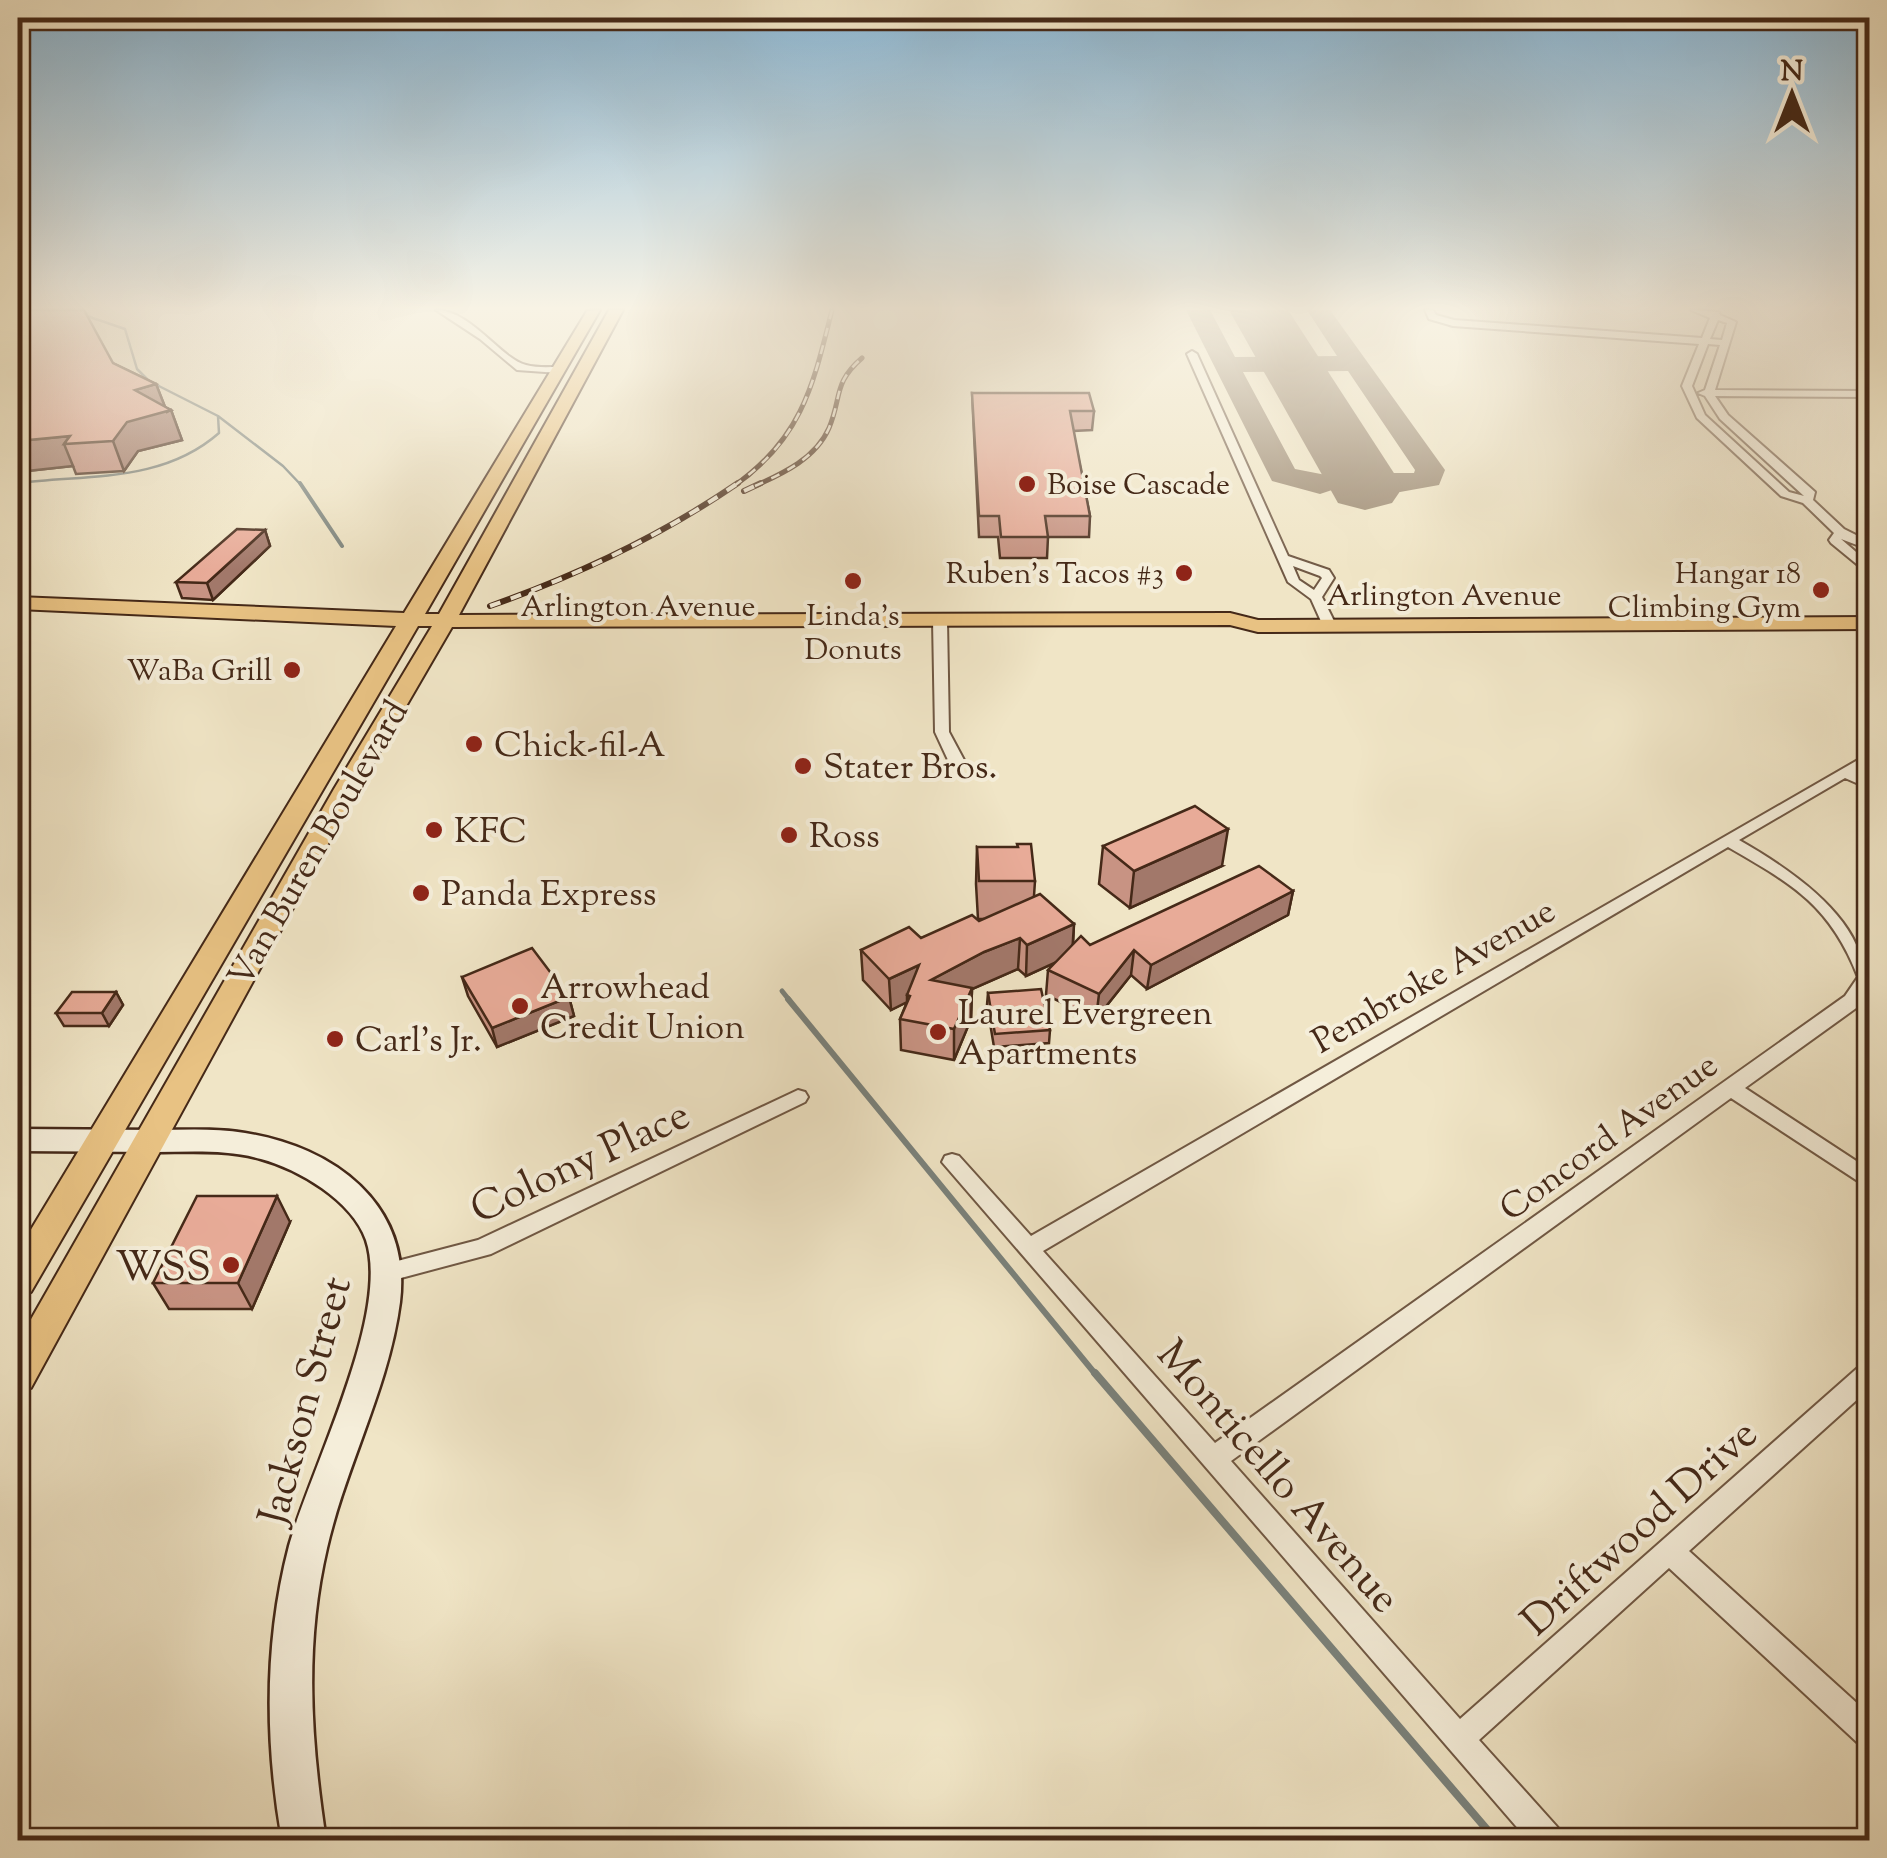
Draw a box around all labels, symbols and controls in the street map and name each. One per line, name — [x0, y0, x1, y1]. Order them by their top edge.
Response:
north arrow — [1742, 45, 1842, 145]
text: N — [1781, 53, 1803, 93]
place label: Boise Cascade — [1047, 465, 1230, 508]
marker: Boise Cascade — [1016, 473, 1038, 495]
place label: Ruben's Tacos #3 — [946, 554, 1164, 597]
place label: Hangar 18 Climbing Gym — [1608, 554, 1801, 631]
marker: Ruben's Tacos #3 — [1173, 562, 1195, 584]
marker: Linda's Donuts — [842, 570, 864, 592]
street label: Arlington Avenue — [1327, 576, 1561, 619]
marker: Hangar 18 Climbing Gym — [1810, 579, 1832, 601]
street label: Arlington Avenue — [521, 587, 755, 630]
place label: Linda's Donuts — [805, 596, 901, 673]
place label: WaBa Grill — [126, 651, 272, 694]
marker: WaBa Grill — [281, 659, 303, 681]
street label: Van Buren Boulevard — [217, 692, 423, 998]
place label: Chick-fil-A — [494, 722, 666, 773]
marker: Chick-fil-A — [463, 733, 485, 755]
place label: Stater Bros. — [823, 744, 997, 795]
marker: Stater Bros. — [792, 755, 814, 777]
place label: KFC — [454, 808, 527, 859]
place label: Ross — [809, 813, 880, 864]
marker: KFC — [423, 819, 445, 841]
marker: Ross — [778, 824, 800, 846]
place label: Panda Express — [441, 871, 656, 922]
marker: Panda Express — [410, 882, 432, 904]
street label: Pembroke Avenue — [1304, 888, 1566, 1068]
place label: Arrowhead Credit Union — [540, 964, 745, 1055]
place label: Laurel Evergreen Apartments — [958, 990, 1213, 1081]
marker: Arrowhead Credit Union — [509, 995, 531, 1017]
place label: Carl's Jr. — [355, 1017, 482, 1068]
marker: Laurel Evergreen Apartments — [927, 1021, 949, 1043]
marker: Carl's Jr. — [324, 1028, 346, 1050]
street label: Concord Avenue — [1490, 1042, 1730, 1236]
street label: Colony Place — [462, 1087, 701, 1242]
place label: WSS — [115, 1240, 211, 1300]
marker: WSS — [220, 1254, 242, 1276]
street label: Jackson Street — [245, 1271, 370, 1534]
street label: Monticello Avenue — [1140, 1328, 1412, 1628]
street label: Driftwood Drive — [1510, 1407, 1773, 1652]

